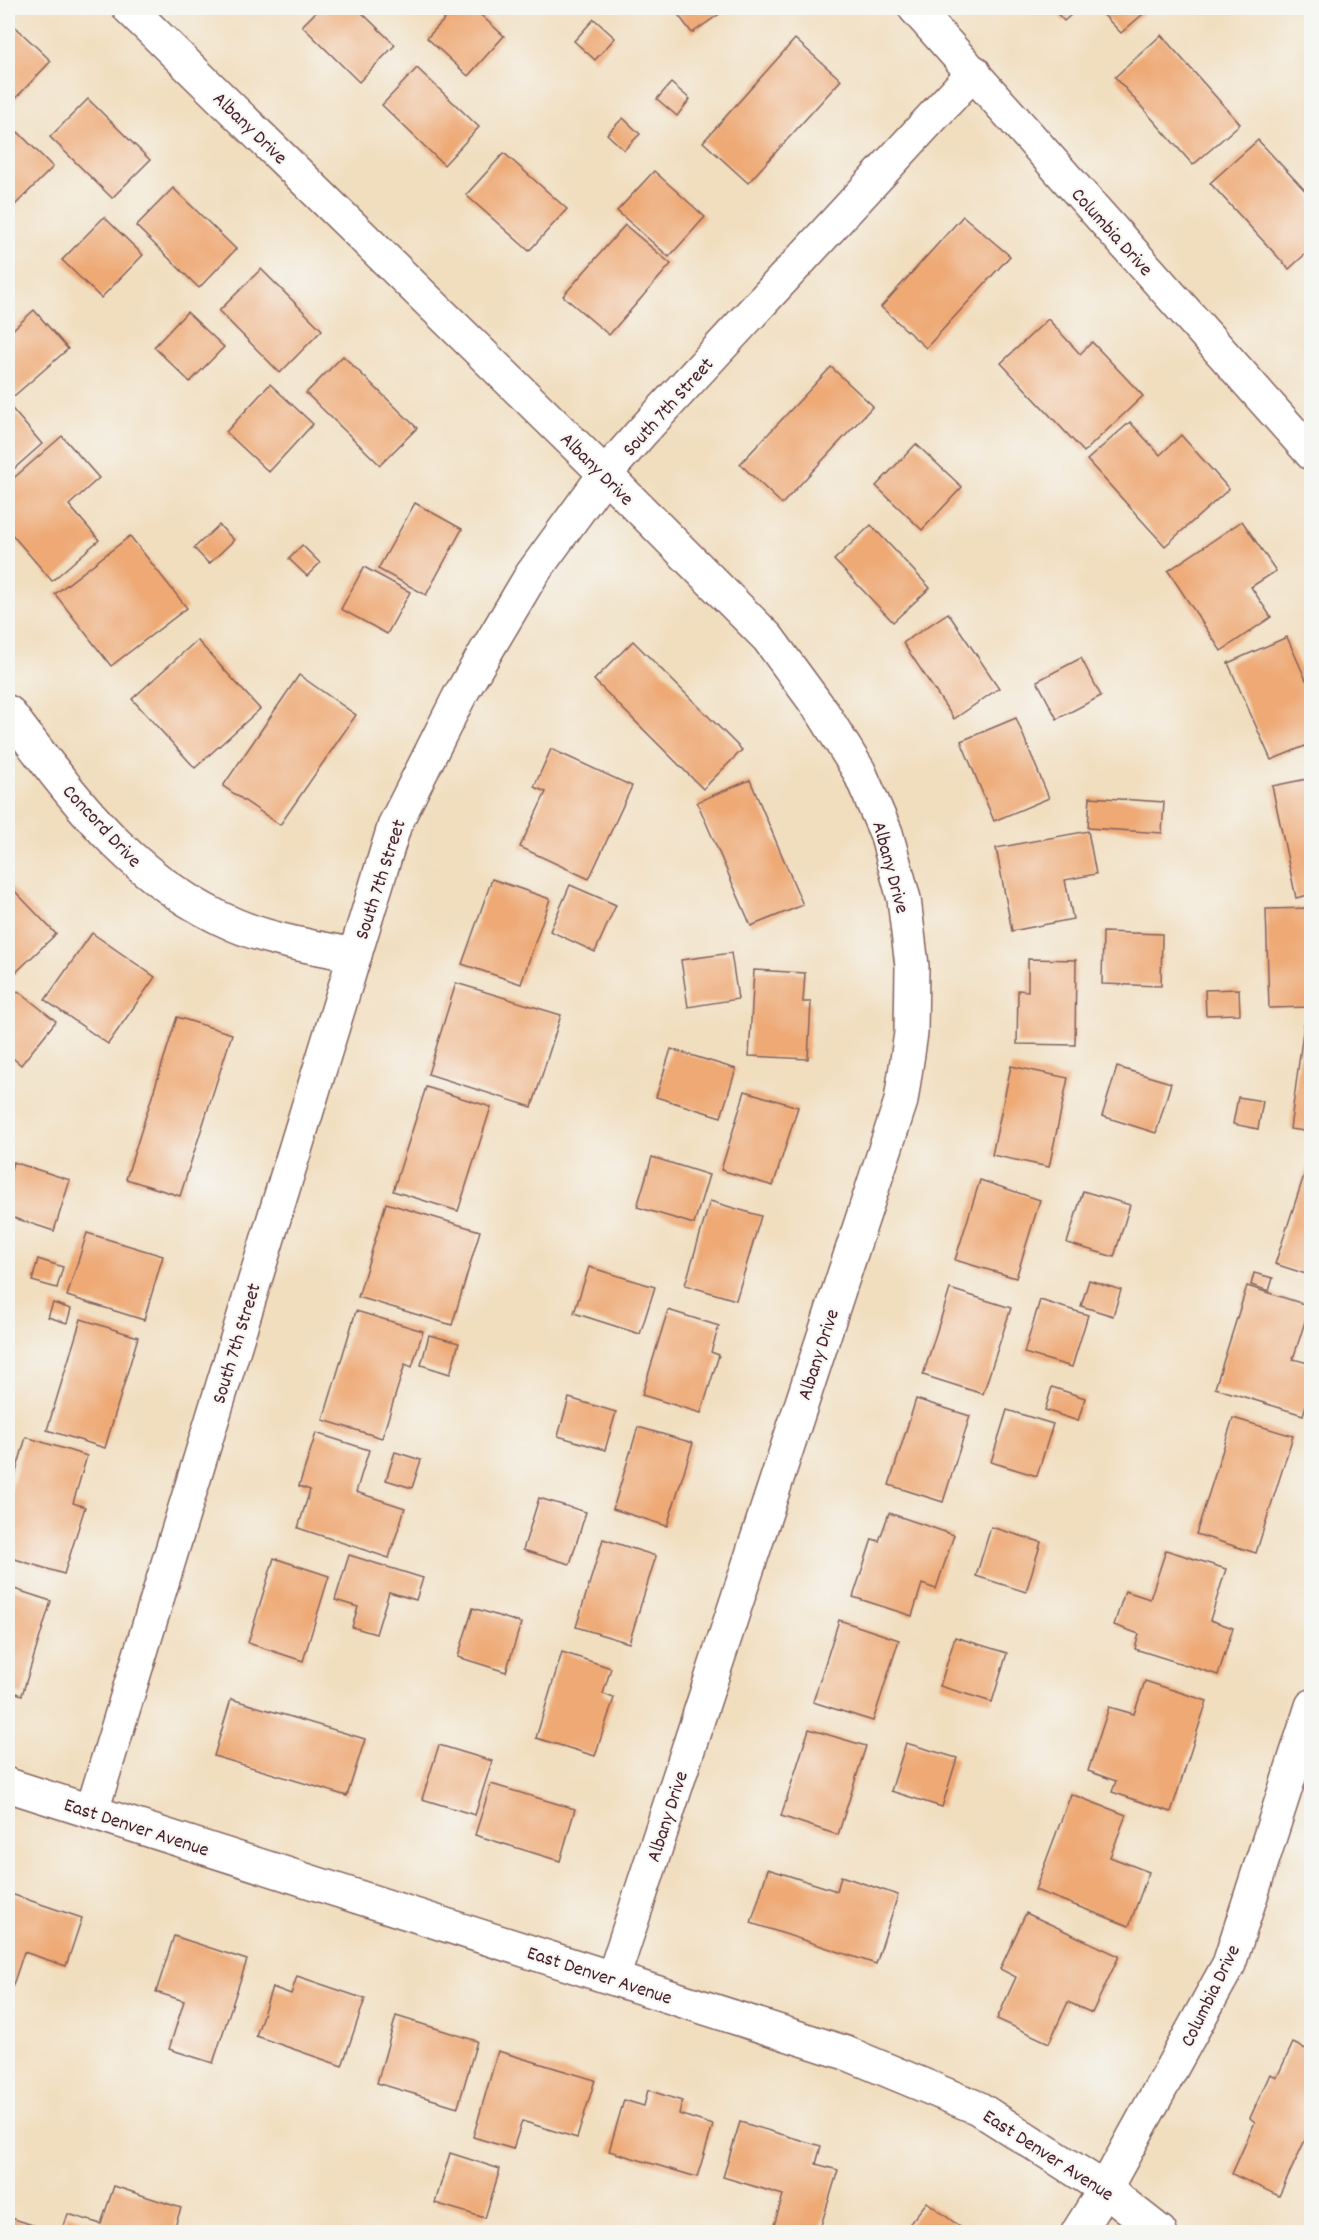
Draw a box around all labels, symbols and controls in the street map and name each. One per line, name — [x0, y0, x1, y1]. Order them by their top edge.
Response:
street label: Albany Drive — [205, 86, 293, 172]
street label: Columbia Drive — [1063, 182, 1158, 284]
street label: South 7th Street — [617, 352, 721, 464]
street label: Albany Drive — [553, 427, 639, 513]
street label: Concord Drive — [55, 779, 147, 875]
street label: South 7th Street — [349, 816, 414, 944]
street label: Albany Drive — [863, 819, 915, 917]
street label: South 7th Street — [206, 1280, 270, 1408]
street label: Albany Drive — [792, 1306, 848, 1404]
street label: Albany Drive — [641, 1768, 697, 1866]
street label: East Denver Avenue — [60, 1792, 212, 1866]
street label: East Denver Avenue — [523, 1940, 675, 2014]
street label: Columbia Drive — [1175, 1940, 1249, 2052]
street label: East Denver Avenue — [976, 2104, 1119, 2210]

